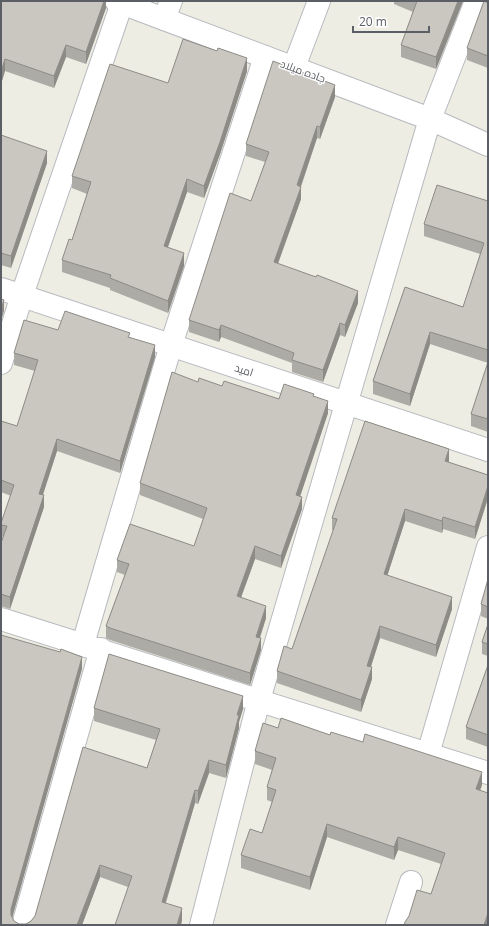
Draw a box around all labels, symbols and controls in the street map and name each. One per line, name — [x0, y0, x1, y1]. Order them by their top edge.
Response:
scale bar — [353, 8, 429, 34]
text: 20 m — [359, 13, 387, 30]
street label: جاده میلاد — [279, 55, 328, 86]
street label: امید — [233, 359, 256, 380]

